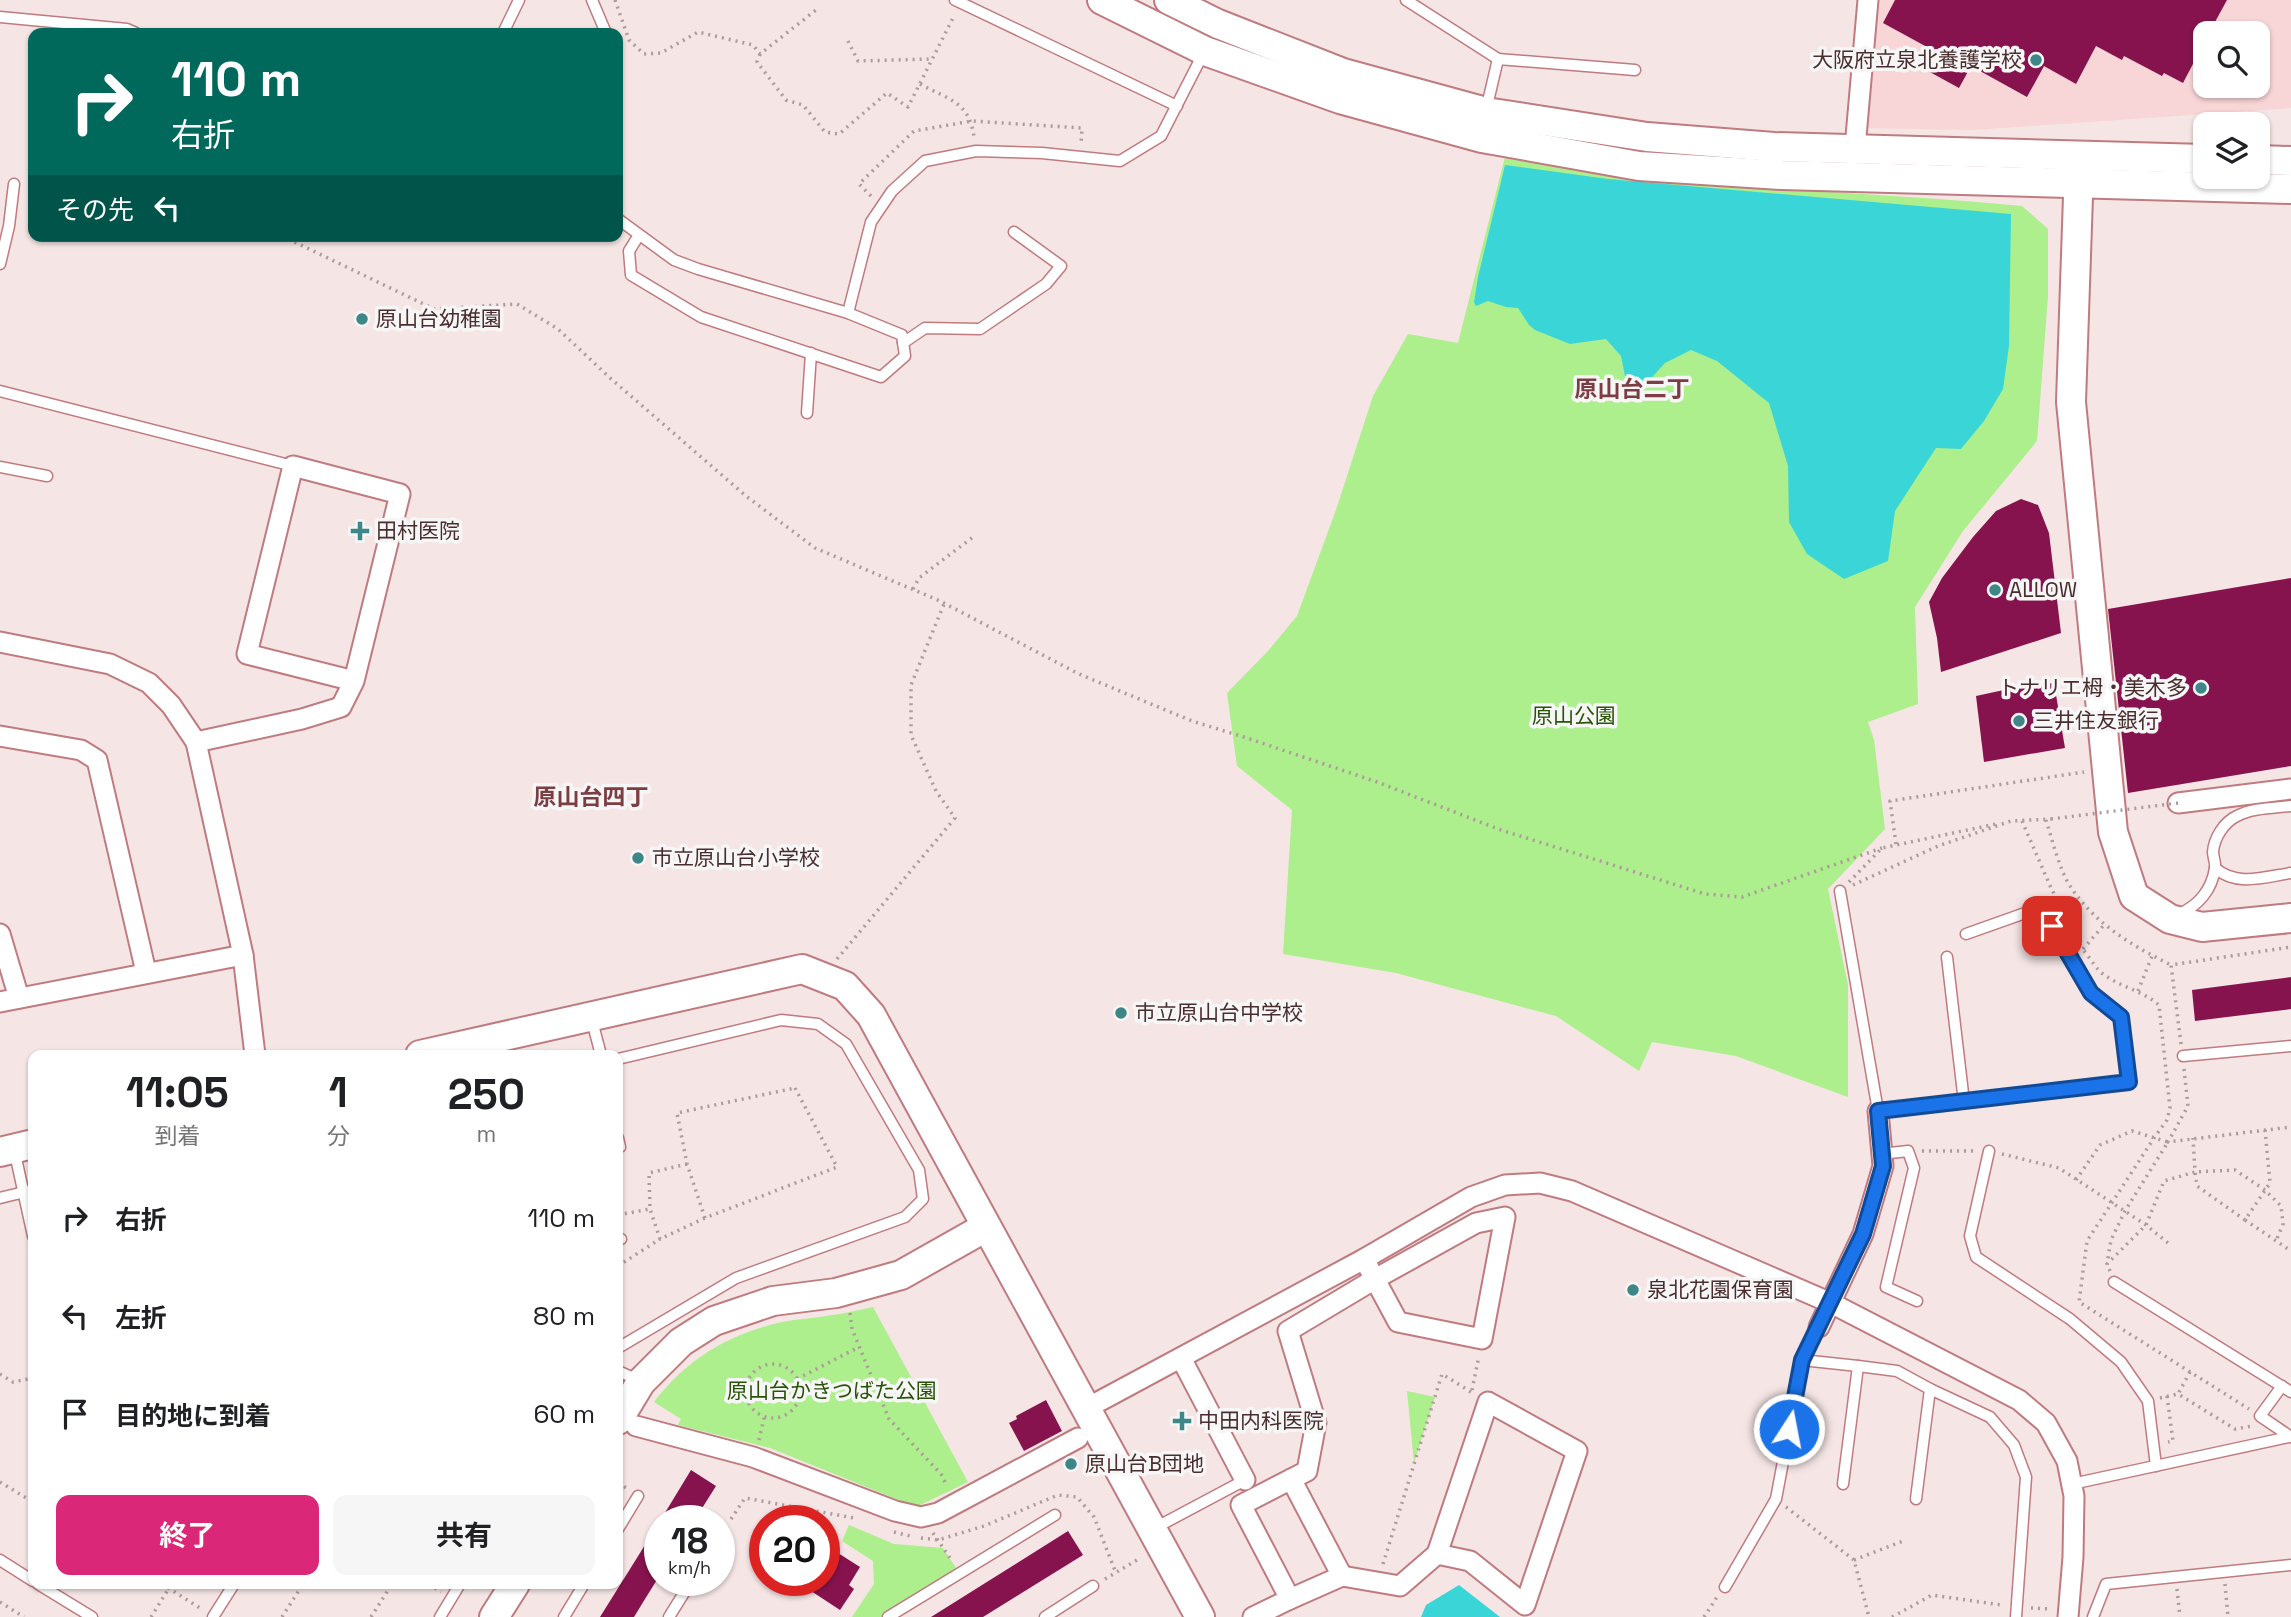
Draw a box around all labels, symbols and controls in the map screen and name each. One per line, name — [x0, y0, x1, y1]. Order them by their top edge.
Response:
map controls — [2193, 21, 2270, 189]
button: search — [2193, 21, 2270, 98]
place label: 大阪府立泉北養護学校 — [1812, 46, 2022, 73]
text: 110 m — [171, 48, 301, 110]
marker: 大阪府立泉北養護学校 — [2028, 52, 2044, 68]
icon: right — [56, 56, 147, 147]
button: layers — [2193, 112, 2270, 189]
text: 右折 — [171, 115, 235, 155]
icon: left — [148, 189, 186, 227]
text: その先 — [56, 193, 134, 227]
place label: 原山台幼稚園 — [376, 305, 502, 332]
marker: 原山台幼稚園 — [354, 311, 370, 327]
district label: 原山台二丁 — [1575, 374, 1690, 404]
place label: 田村医院 — [376, 517, 460, 544]
marker: 田村医院 — [350, 521, 370, 541]
place label: ALLOW — [2009, 576, 2077, 603]
marker: ALLOW — [1987, 582, 2003, 598]
place label: トナリエ栂・美木多 — [1998, 674, 2187, 701]
marker: トナリエ栂・美木多 — [2193, 680, 2209, 696]
park label: 原山公園 — [1532, 702, 1616, 729]
place label: 三井住友銀行 — [2033, 707, 2159, 734]
marker: 三井住友銀行 — [2011, 713, 2027, 729]
district label: 原山台四丁 — [534, 782, 649, 812]
place label: 市立原山台小学校 — [652, 844, 820, 871]
marker: 市立原山台小学校 — [630, 850, 646, 866]
pin — [2022, 896, 2082, 956]
icon: arrive — [2033, 907, 2071, 945]
place label: 市立原山台中学校 — [1135, 999, 1303, 1026]
marker: 市立原山台中学校 — [1113, 1005, 1129, 1021]
text: 11:05 — [126, 1066, 229, 1119]
text: 1 — [329, 1066, 348, 1119]
text: 250 — [448, 1068, 525, 1121]
text: m — [476, 1119, 496, 1149]
text: 到着 — [154, 1121, 200, 1151]
text: 分 — [327, 1121, 350, 1151]
icon: right — [56, 1199, 94, 1237]
text: 110 m — [528, 1201, 595, 1235]
text: 右折 — [115, 1203, 167, 1237]
place label: 泉北花園保育園 — [1647, 1276, 1794, 1303]
marker: 泉北花園保育園 — [1625, 1282, 1641, 1298]
icon: left — [56, 1297, 94, 1335]
text: 80 m — [533, 1299, 595, 1333]
text: 左折 — [115, 1301, 167, 1335]
park label: 原山台かきつばた公園 — [727, 1377, 937, 1404]
position arrow — [1752, 1392, 1826, 1466]
icon: arrive — [56, 1395, 94, 1433]
text: 60 m — [533, 1397, 595, 1431]
text: 目的地に到着 — [115, 1399, 271, 1433]
place label: 中田内科医院 — [1198, 1407, 1324, 1434]
marker: 中田内科医院 — [1172, 1411, 1192, 1431]
place label: 原山台B団地 — [1085, 1450, 1204, 1477]
marker: 原山台B団地 — [1063, 1456, 1079, 1472]
button: 終了 — [56, 1495, 319, 1575]
button: 共有 — [333, 1495, 595, 1575]
speed limit sign: 20 — [749, 1505, 840, 1596]
text: 18 — [671, 1519, 708, 1563]
text: km/h — [668, 1556, 711, 1579]

